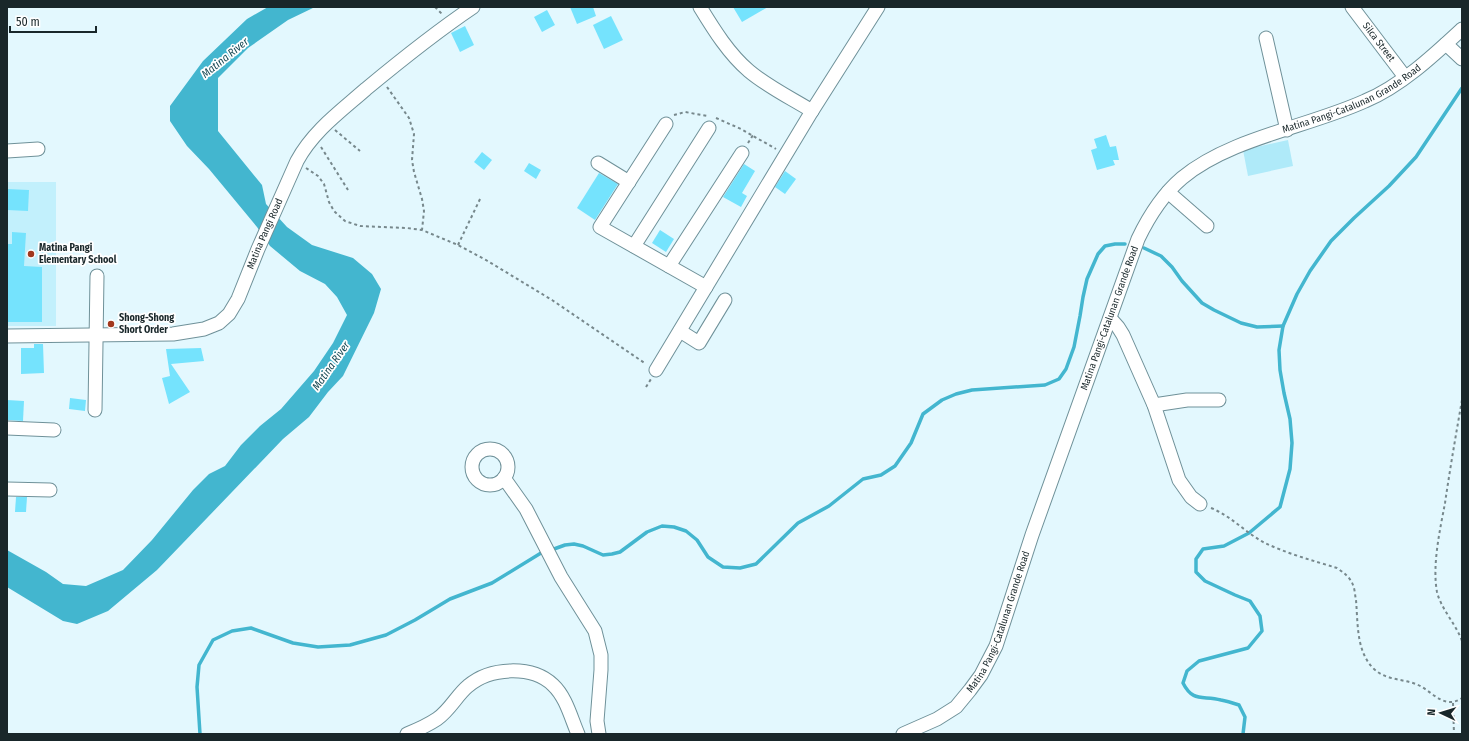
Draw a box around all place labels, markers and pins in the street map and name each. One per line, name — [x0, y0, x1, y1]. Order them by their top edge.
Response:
place label: Matina Pangi Elementary School — [39, 242, 117, 266]
marker: Matina Pangi Elementary School — [26, 249, 36, 259]
place label: Shong-Shong Short Order — [119, 312, 174, 336]
marker: Shong-Shong Short Order — [106, 319, 116, 329]

